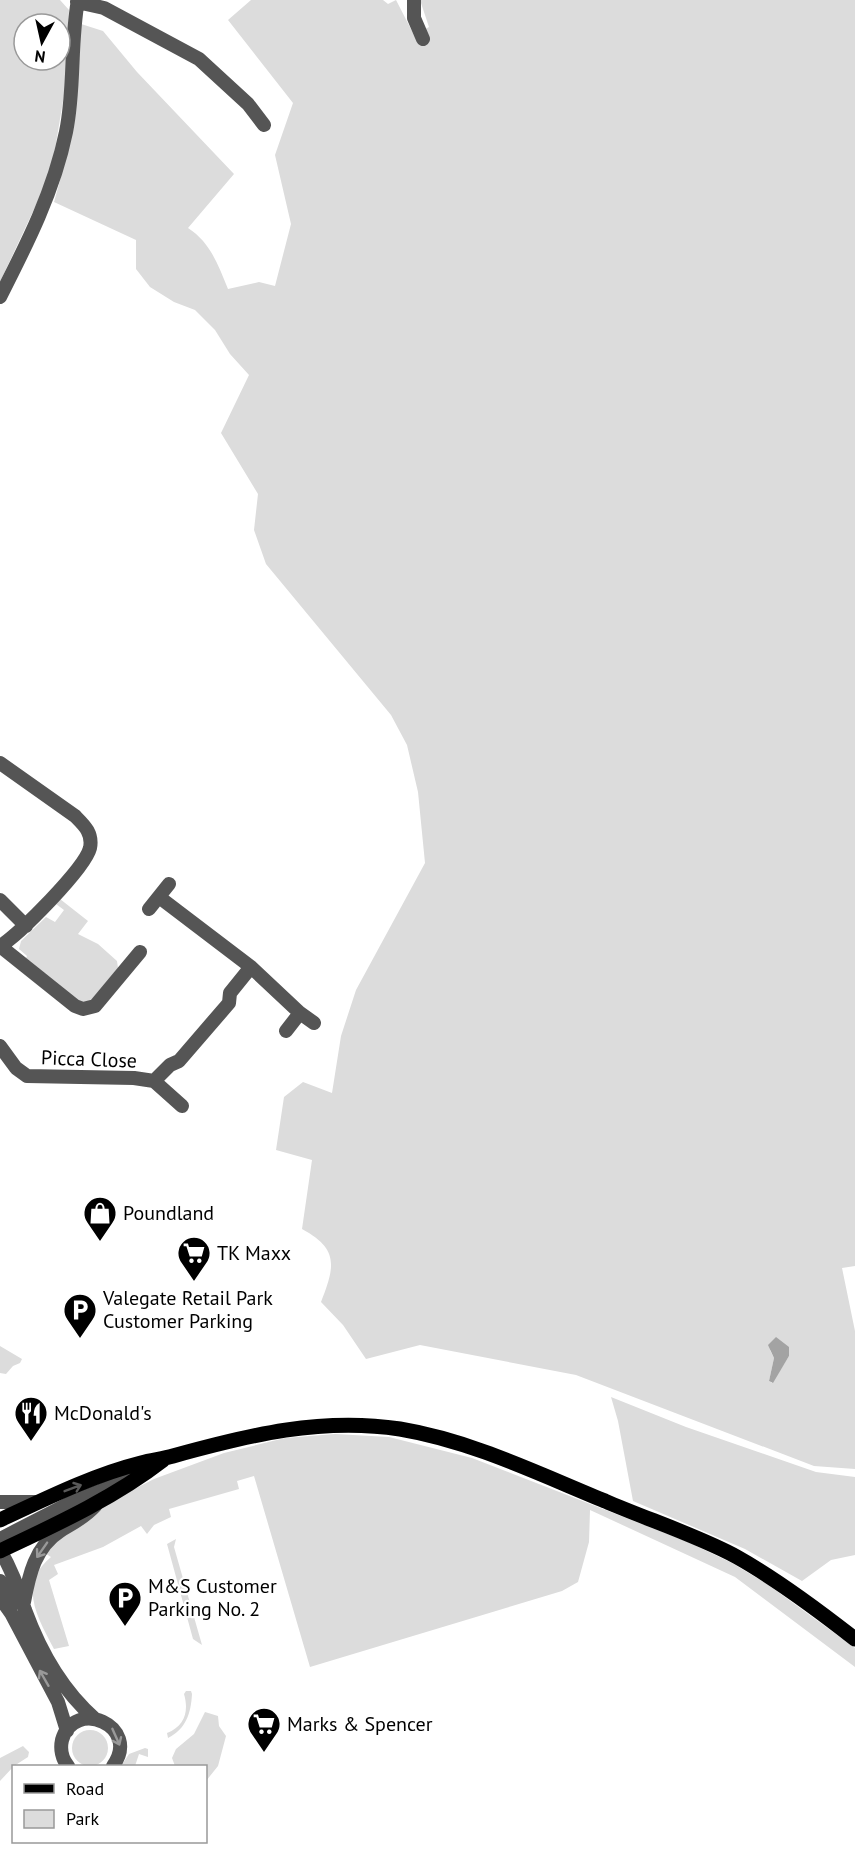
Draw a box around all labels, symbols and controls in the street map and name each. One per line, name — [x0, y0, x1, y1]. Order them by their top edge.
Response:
north arrow — [12, 12, 72, 72]
text: N — [33, 46, 47, 67]
street label: Picca Close — [41, 1044, 137, 1074]
shop icon: Poundland — [82, 1195, 118, 1242]
place label: Poundland — [123, 1200, 214, 1226]
supermarket icon: TK Maxx — [176, 1235, 212, 1282]
place label: TK Maxx — [217, 1240, 291, 1266]
place label: Valegate Retail Park Customer Parking — [102, 1285, 273, 1334]
parking icon: Valegate Retail Park Customer Parking — [62, 1292, 98, 1339]
restaurant icon: McDonald's — [13, 1395, 49, 1442]
place label: McDonald's — [54, 1400, 152, 1426]
one-way arrow — [63, 1482, 82, 1493]
one-way arrow — [36, 1542, 48, 1558]
place label: M&S Customer Parking No. 2 — [148, 1573, 277, 1622]
parking icon: M&S Customer Parking No. 2 — [107, 1580, 143, 1627]
one-way arrow — [38, 1670, 50, 1687]
supermarket icon: Marks & Spencer — [246, 1706, 282, 1753]
place label: Marks & Spencer — [287, 1711, 433, 1737]
one-way arrow — [111, 1728, 122, 1746]
legend — [12, 1765, 207, 1843]
text: Road — [66, 1777, 104, 1800]
text: Park — [66, 1807, 99, 1830]

